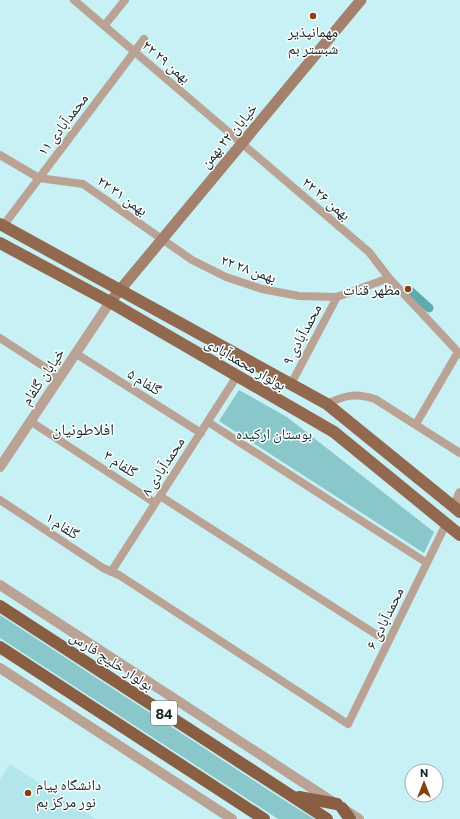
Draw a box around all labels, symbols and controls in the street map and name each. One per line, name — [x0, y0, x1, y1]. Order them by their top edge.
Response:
marker: مهمانپذیر شبستر بم — [308, 11, 318, 21]
place label: مهمانپذیر شبستر بم — [287, 22, 338, 59]
street label: ۲۲ بهمن ۲۹ — [138, 36, 195, 88]
street label: محمدآبادی ۱۱ — [33, 89, 93, 160]
street label: خیابان ۲۲ بهمن — [196, 98, 262, 173]
street label: ۲۲ بهمن ۳۱ — [93, 171, 152, 221]
street label: ۲۲ بهمن ۲۶ — [298, 173, 355, 225]
street label: ۲۲ بهمن ۲۸ — [218, 250, 279, 288]
place label: مظهر قنات — [343, 280, 400, 299]
marker: مظهر قنات — [403, 284, 413, 294]
street label: محمدآبادی ۹ — [277, 300, 326, 369]
street label: بولوار محمدآبادی — [201, 333, 290, 395]
street label: خیابان گلفام — [16, 344, 70, 409]
street label: گلفام ۵ — [124, 364, 166, 400]
district label: افلاطونیان — [52, 419, 114, 440]
park label: بوستان ارکیده — [236, 424, 312, 444]
street label: محمدآبادی ۸ — [136, 433, 189, 500]
street label: گلفام ۳ — [100, 446, 141, 482]
street label: گلفام ۱ — [42, 508, 83, 544]
street label: محمدآبادی ۶ — [361, 584, 409, 653]
street label: بولوار خلیج فارس — [66, 626, 157, 695]
road number: 84 — [151, 701, 177, 725]
north arrow — [404, 763, 444, 803]
text: N — [420, 766, 428, 779]
place label: دانشگاه پیام نور مرکز بم — [36, 775, 101, 812]
marker: دانشگاه پیام نور مرکز بم — [23, 788, 33, 798]

